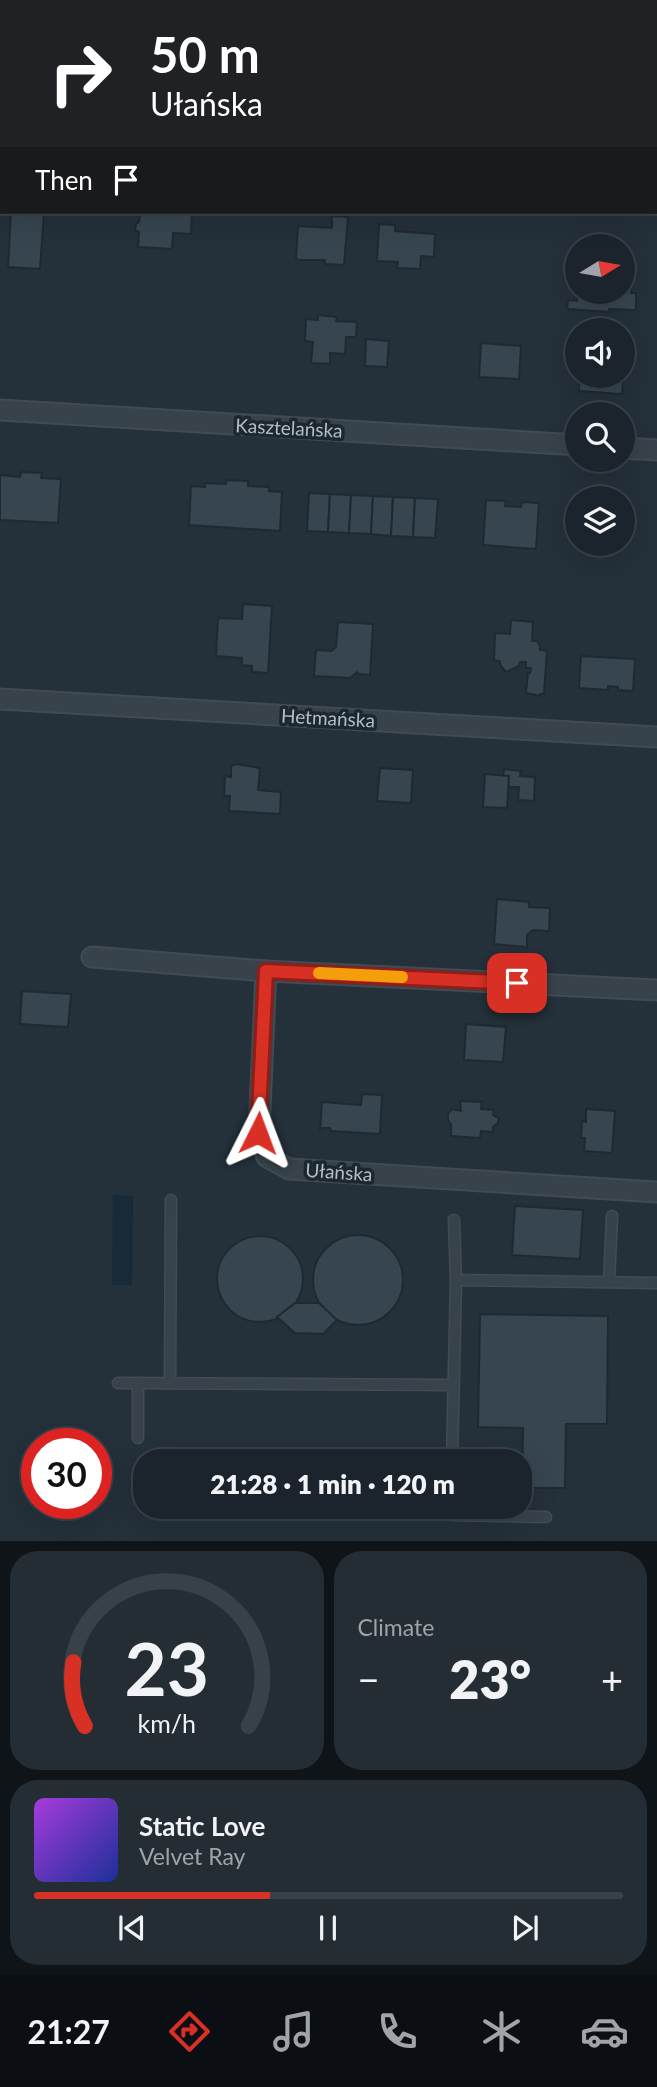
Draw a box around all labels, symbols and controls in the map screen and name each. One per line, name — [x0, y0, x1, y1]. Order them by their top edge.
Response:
text: 50 m — [150, 25, 260, 83]
icon: right — [35, 28, 126, 119]
text: Ułańska — [150, 84, 263, 123]
icon: arrive — [107, 161, 145, 199]
text: Then — [35, 164, 93, 196]
north arrow — [565, 234, 635, 304]
map controls — [565, 234, 635, 556]
button: sound — [565, 318, 635, 388]
button: search — [565, 402, 635, 472]
street label: Kasztelańska — [235, 413, 343, 442]
button: layers — [565, 486, 635, 556]
street label: Hetmańska — [280, 704, 376, 731]
pin — [487, 953, 547, 1013]
icon: arrive — [498, 964, 536, 1002]
position arrow — [221, 1096, 295, 1170]
street label: Ułańska — [305, 1158, 373, 1185]
speed limit sign: 30 — [21, 1428, 112, 1519]
text: 21:28 · 1 min · 120 m — [210, 1468, 455, 1500]
text: Climate — [358, 1613, 434, 1641]
text: 23 — [125, 1625, 209, 1713]
text: 23° — [449, 1648, 531, 1710]
text: − — [358, 1656, 380, 1702]
text: + — [601, 1656, 623, 1702]
text: km/h — [137, 1708, 196, 1738]
text: Static Love — [139, 1810, 266, 1842]
text: Velvet Ray — [139, 1842, 245, 1870]
icon: previous — [113, 1909, 151, 1947]
icon: pause — [309, 1909, 347, 1947]
icon: next — [506, 1909, 544, 1947]
icon: directions — [165, 2007, 214, 2056]
icon: music — [269, 2007, 318, 2056]
icon: phone — [373, 2007, 422, 2056]
icon: climate — [477, 2007, 526, 2056]
icon: car — [580, 2007, 629, 2056]
text: 21:27 — [27, 2012, 110, 2051]

